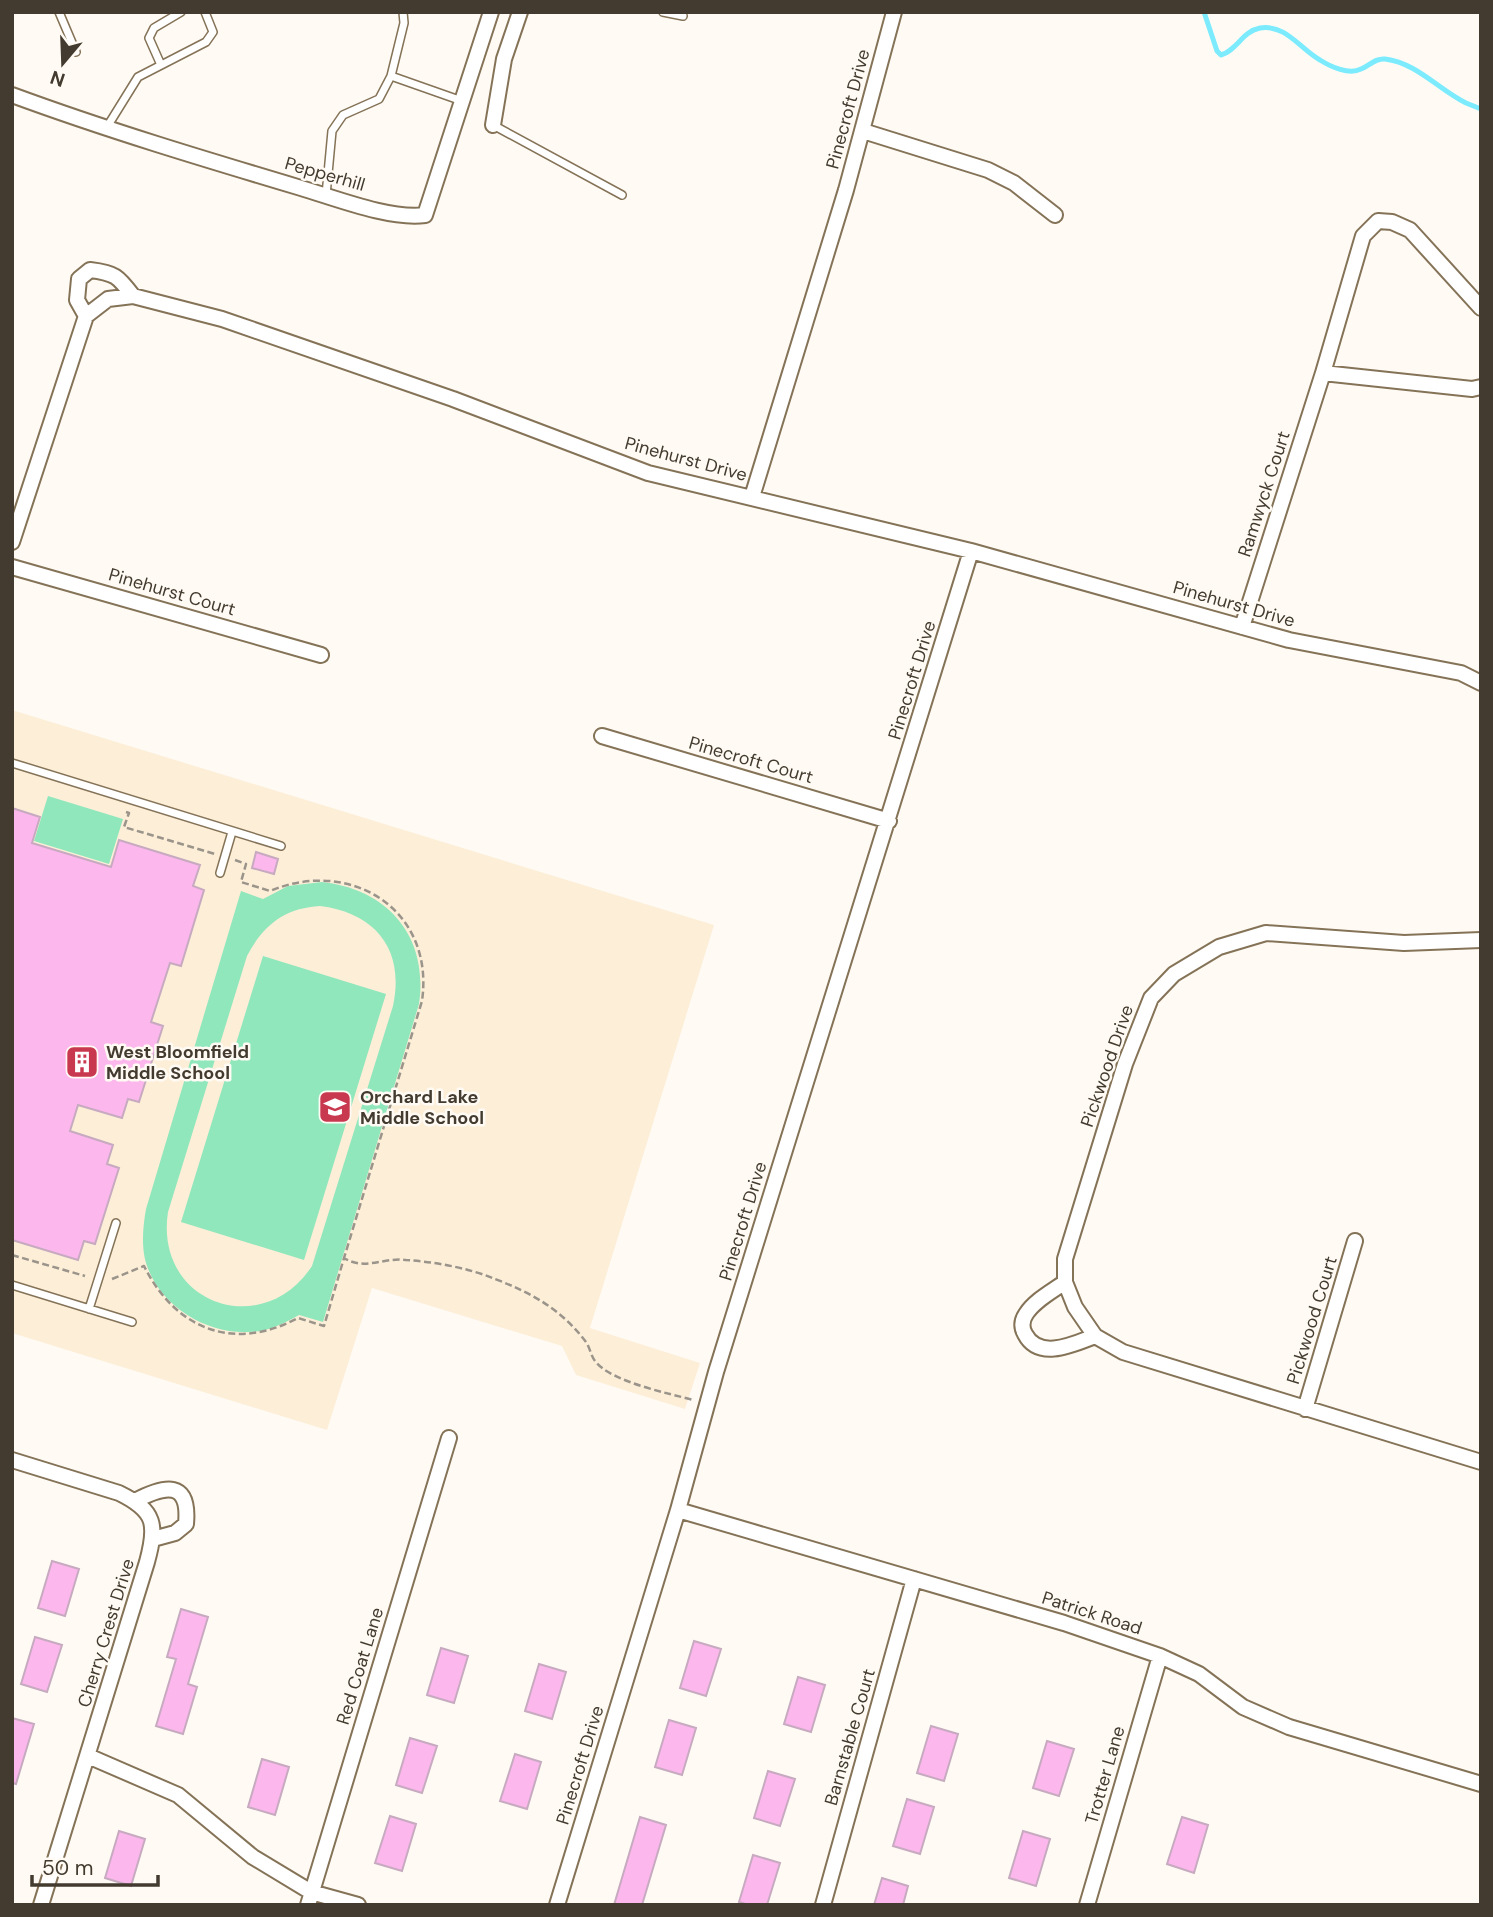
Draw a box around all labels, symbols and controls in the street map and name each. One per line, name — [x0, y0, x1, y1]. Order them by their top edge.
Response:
north arrow — [28, 28, 98, 98]
street label: Pinecroft Drive — [820, 46, 876, 172]
text: N — [47, 65, 68, 93]
street label: Pepperhill — [282, 151, 368, 197]
street label: Ramwyck Court — [1232, 428, 1296, 560]
street label: Pinehurst Drive — [622, 431, 750, 487]
street label: Pinehurst Court — [106, 562, 238, 622]
street label: Pinehurst Drive — [1170, 575, 1298, 633]
street label: Pinecroft Drive — [883, 618, 941, 742]
street label: Pinecroft Court — [686, 731, 816, 789]
street label: Pickwood Drive — [1075, 1002, 1139, 1130]
place label: West Bloomfield Middle School — [106, 1040, 249, 1085]
building icon: West Bloomfield Middle School — [63, 1043, 101, 1081]
place label: Orchard Lake Middle School — [360, 1085, 484, 1130]
school or university icon: Orchard Lake Middle School — [316, 1088, 354, 1126]
street label: Pinecroft Drive — [714, 1159, 772, 1283]
street label: Pickwood Court — [1281, 1253, 1343, 1387]
street label: Cherry Crest Drive — [72, 1556, 140, 1710]
street label: Patrick Road — [1039, 1586, 1145, 1640]
street label: Red Coat Lane — [331, 1605, 389, 1727]
street label: Barnstable Court — [819, 1666, 881, 1808]
street label: Pinecroft Drive — [551, 1703, 609, 1827]
street label: Trotter Lane — [1080, 1723, 1130, 1827]
scale bar — [32, 1843, 158, 1887]
text: 50 m — [42, 1854, 93, 1882]

